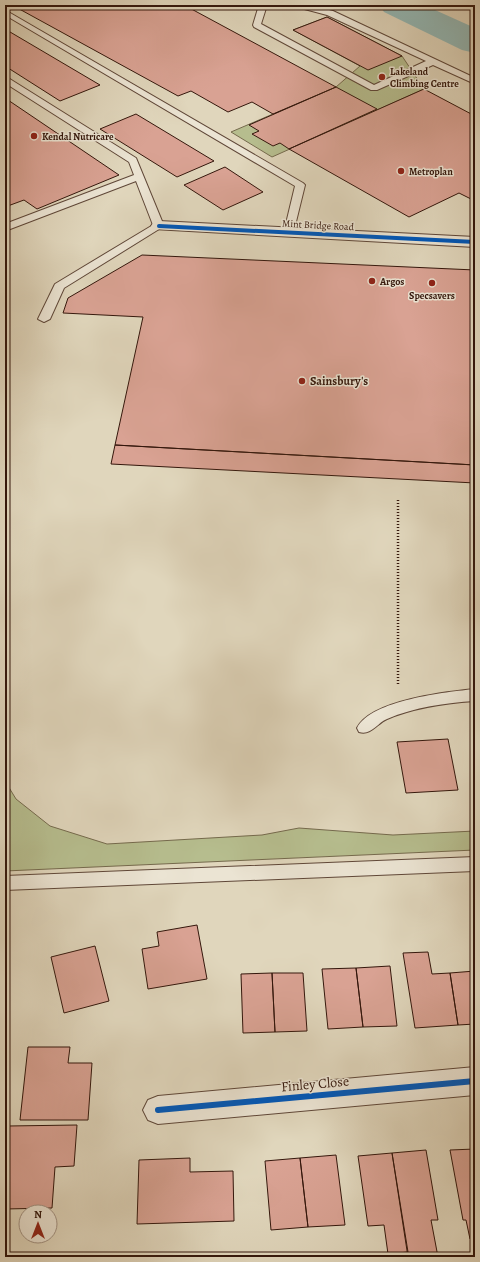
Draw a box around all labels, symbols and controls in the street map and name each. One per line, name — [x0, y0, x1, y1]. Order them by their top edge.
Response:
place label: Lakeland Climbing Centre — [390, 65, 459, 90]
marker: Lakeland Climbing Centre — [377, 72, 387, 82]
place label: Kendal Nutricare — [42, 130, 114, 143]
marker: Kendal Nutricare — [29, 131, 39, 141]
place label: Metroplan — [409, 165, 453, 178]
marker: Metroplan — [396, 166, 406, 176]
street label: Mint Bridge Road — [282, 217, 355, 233]
place label: Argos — [379, 275, 404, 288]
marker: Argos — [367, 276, 377, 286]
marker: Specsavers — [427, 278, 437, 288]
place label: Specsavers — [409, 289, 455, 302]
place label: Sainsbury's — [310, 373, 368, 389]
marker: Sainsbury's — [297, 376, 307, 386]
street label: Finley Close — [280, 1072, 350, 1096]
north arrow — [18, 1204, 58, 1244]
text: N — [34, 1207, 42, 1222]

